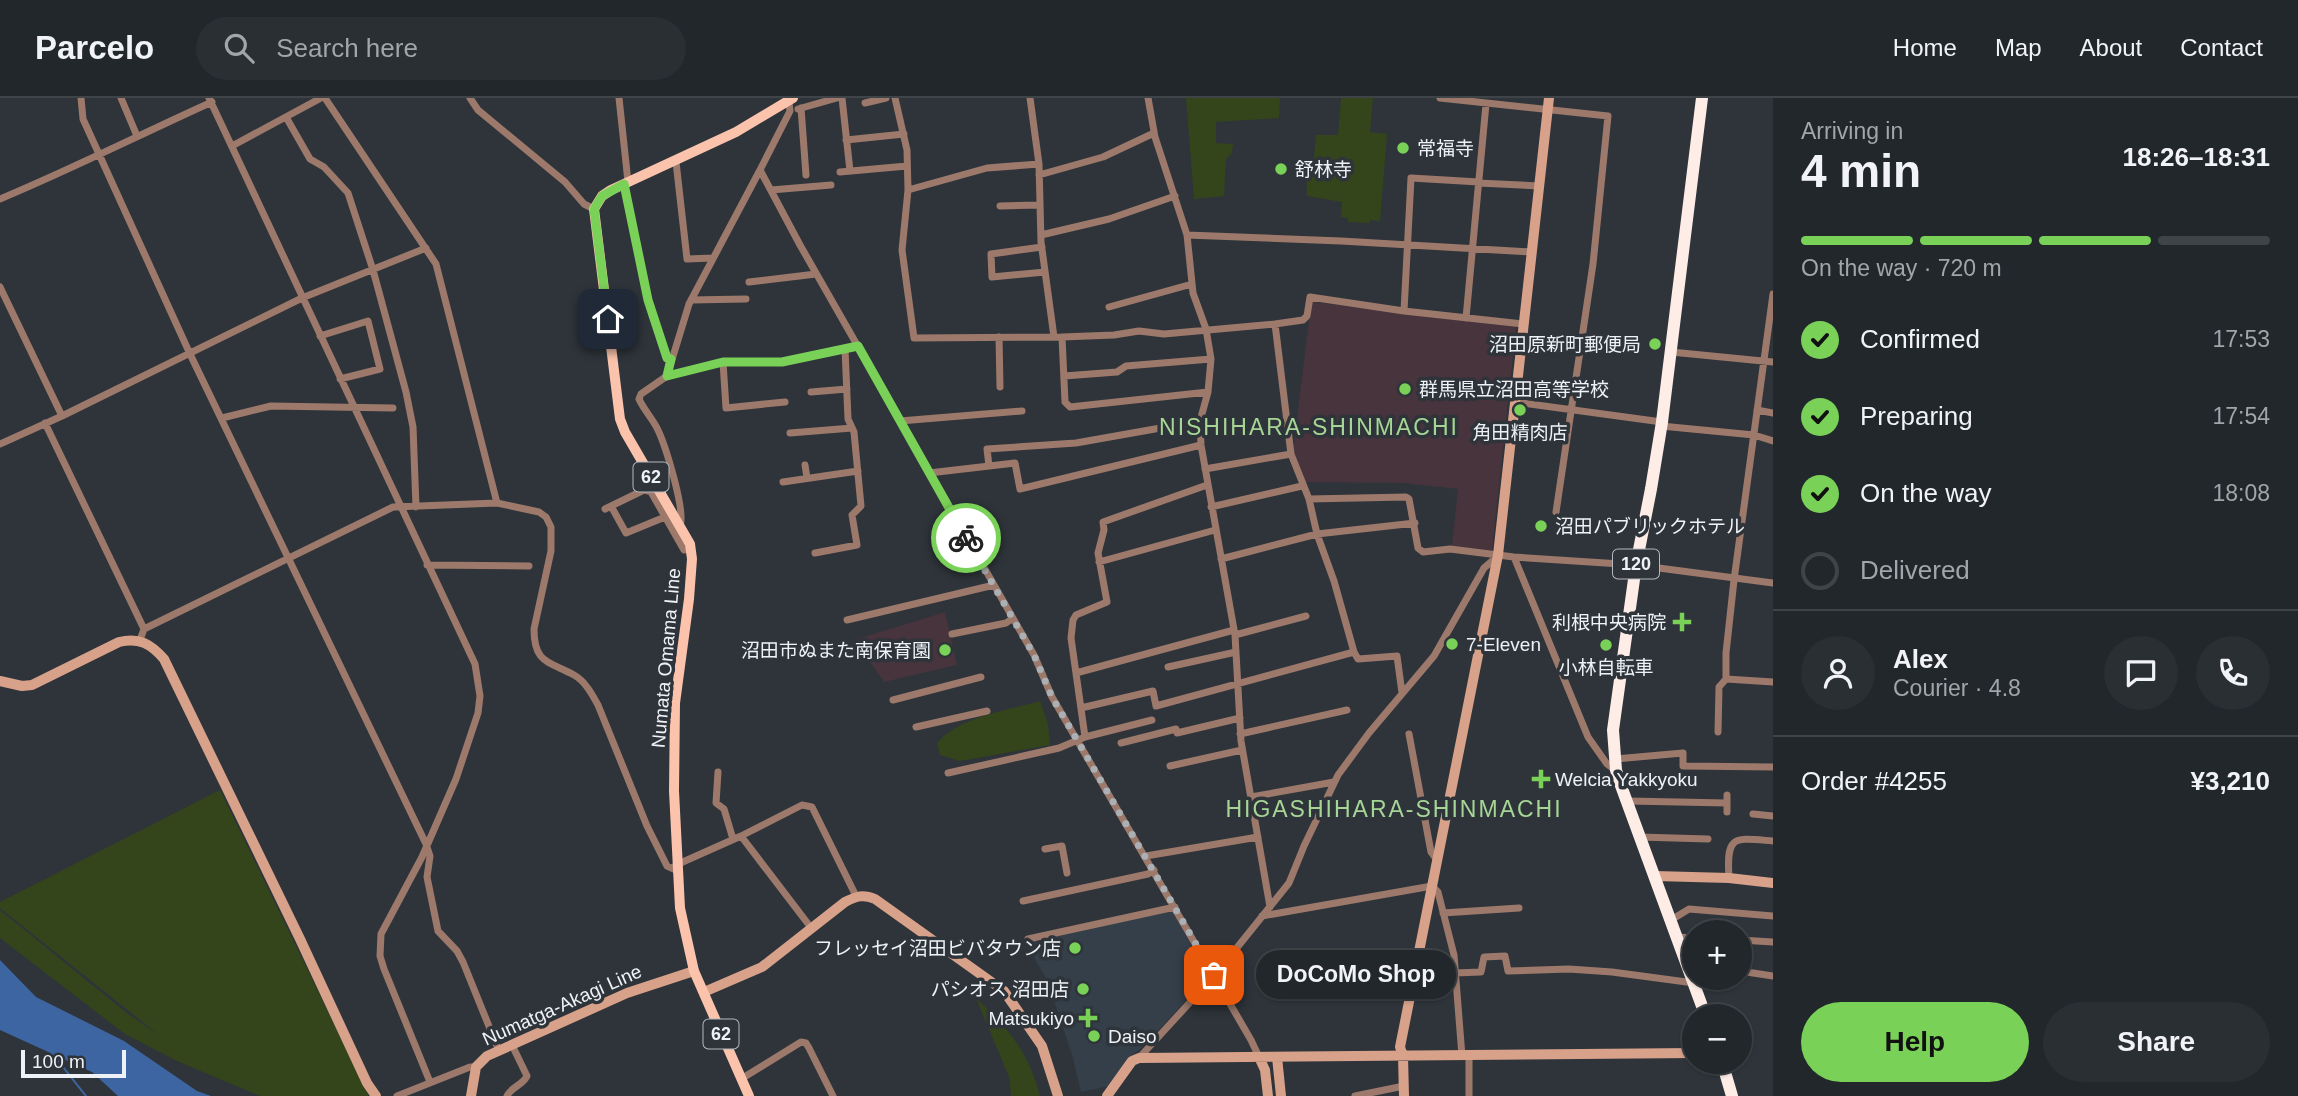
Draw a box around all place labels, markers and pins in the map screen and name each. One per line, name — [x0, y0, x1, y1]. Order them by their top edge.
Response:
place label: 常福寺 — [1417, 138, 1474, 159]
marker: 常福寺 — [1395, 140, 1411, 156]
place label: 舒林寺 — [1295, 159, 1352, 180]
marker: 舒林寺 — [1273, 161, 1289, 177]
pin — [578, 289, 638, 349]
place label: 沼田原新町郵便局 — [1489, 334, 1641, 355]
marker: 沼田原新町郵便局 — [1647, 336, 1663, 352]
place label: 群馬県立沼田高等学校 — [1419, 379, 1609, 400]
marker: 群馬県立沼田高等学校 — [1397, 381, 1413, 397]
marker: 角田精肉店 — [1512, 402, 1528, 418]
place label: 角田精肉店 — [1472, 422, 1568, 443]
place label: 沼田パブリックホテル — [1555, 516, 1745, 537]
marker: 沼田パブリックホテル — [1533, 518, 1549, 534]
place label: 利根中央病院 — [1552, 612, 1666, 633]
marker: 利根中央病院 — [1672, 612, 1692, 632]
place label: 7-Eleven — [1466, 634, 1541, 655]
marker: 7-Eleven — [1444, 636, 1460, 652]
marker: 小林自転車 — [1598, 637, 1614, 653]
place label: 沼田市ぬまた南保育園 — [741, 640, 931, 661]
marker: 沼田市ぬまた南保育園 — [937, 642, 953, 658]
place label: 小林自転車 — [1558, 657, 1654, 678]
place label: Welcia Yakkyoku — [1555, 769, 1698, 790]
marker: Welcia Yakkyoku — [1533, 771, 1549, 787]
place label: フレッセイ沼田ビバタウン店 — [814, 938, 1061, 959]
marker: フレッセイ沼田ビバタウン店 — [1067, 940, 1083, 956]
pin — [1184, 945, 1244, 1005]
callout: DoCoMo Shop — [1256, 950, 1456, 1000]
place label: パシオス 沼田店 — [931, 979, 1069, 1000]
marker: パシオス 沼田店 — [1075, 981, 1091, 997]
place label: Matsukiyo — [988, 1008, 1074, 1029]
marker: Matsukiyo — [1080, 1010, 1096, 1026]
place label: Daiso — [1108, 1026, 1157, 1047]
marker: Daiso — [1086, 1028, 1102, 1044]

